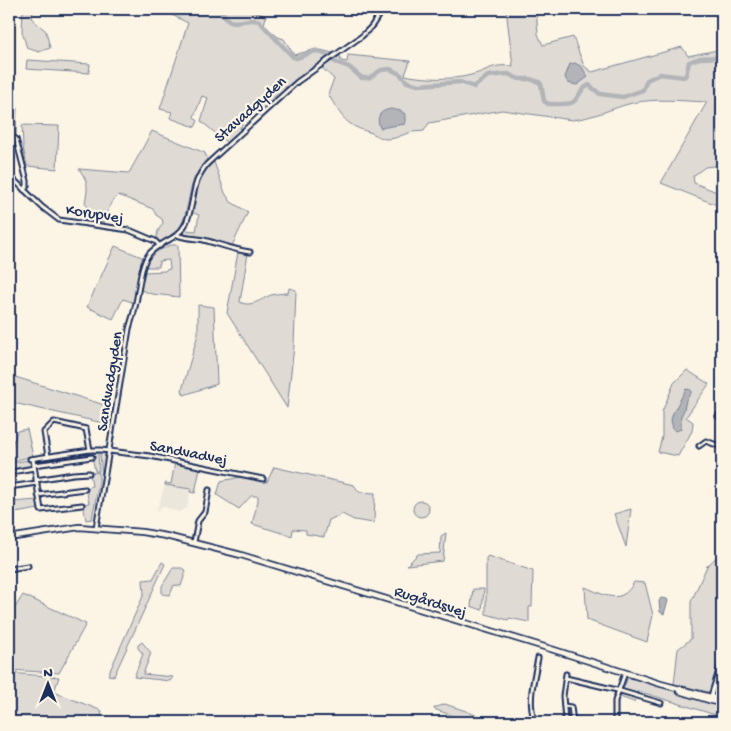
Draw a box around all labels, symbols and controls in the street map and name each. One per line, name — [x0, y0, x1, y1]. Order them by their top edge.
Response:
street label: Stavadgyden — [211, 73, 292, 148]
street label: Korupvej — [64, 202, 125, 229]
street label: Sandvadgyden — [94, 330, 129, 433]
street label: Sandvadvej — [148, 438, 229, 471]
street label: Rugårdsvej — [391, 583, 469, 623]
north arrow — [22, 658, 72, 708]
text: N — [43, 665, 53, 682]

